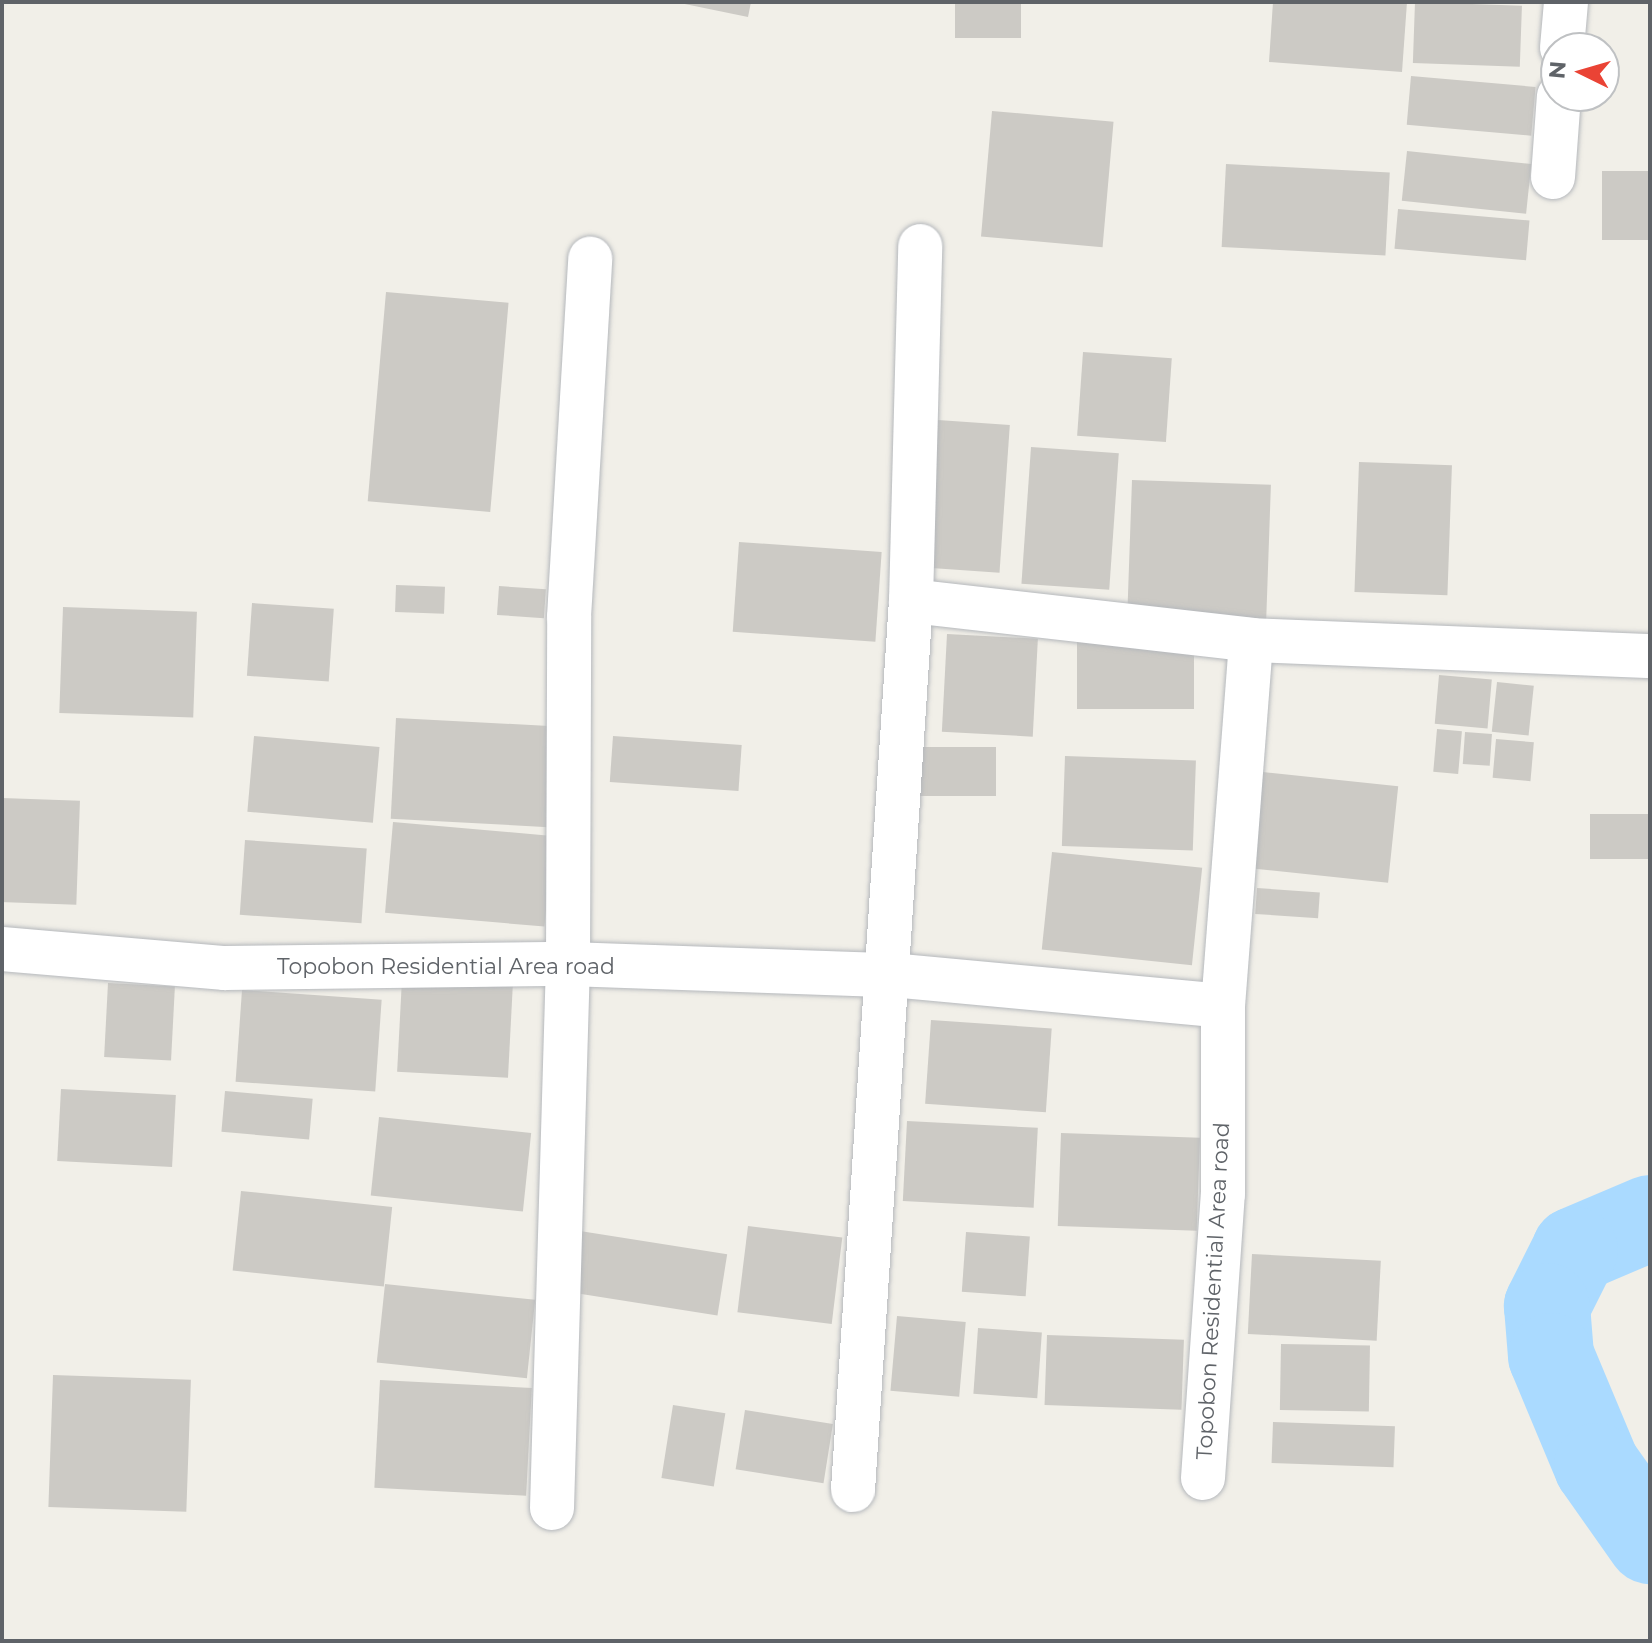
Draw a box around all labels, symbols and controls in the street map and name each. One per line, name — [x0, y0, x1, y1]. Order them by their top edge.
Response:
north arrow — [1540, 32, 1620, 112]
text: N — [1543, 60, 1572, 80]
street label: Topobon Residential Area road — [277, 954, 615, 980]
street label: Topobon Residential Area road — [1191, 1122, 1235, 1460]

